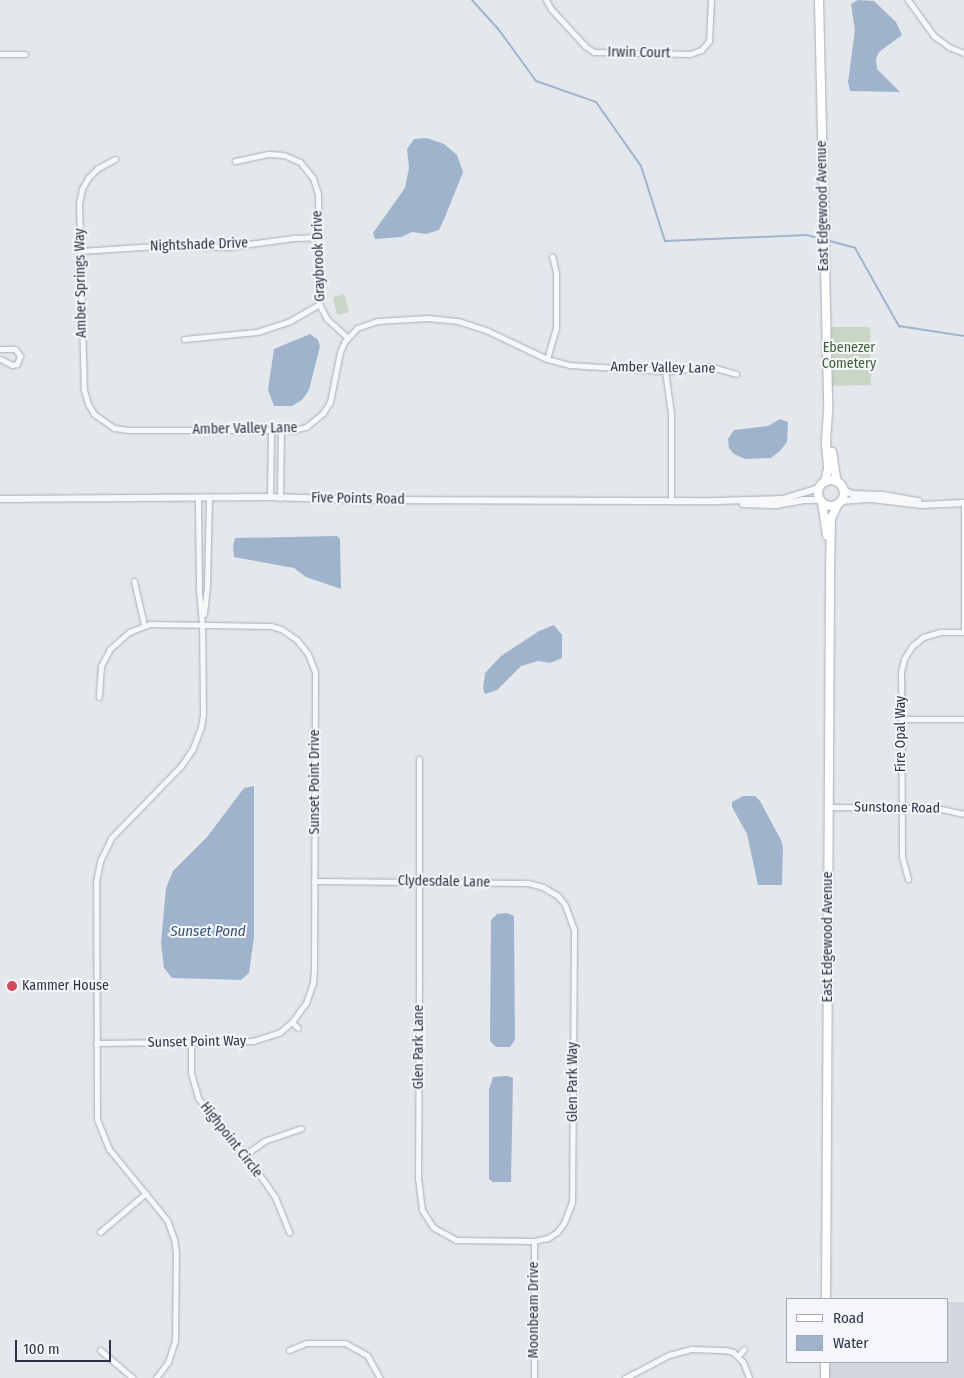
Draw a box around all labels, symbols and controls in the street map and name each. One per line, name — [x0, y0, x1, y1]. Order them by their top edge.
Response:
street label: Irwin Court — [607, 44, 671, 62]
street label: East Edgewood Avenue — [813, 140, 833, 272]
street label: Graybrook Drive — [309, 210, 329, 302]
street label: Amber Springs Way — [72, 228, 90, 338]
street label: Nightshade Drive — [150, 235, 248, 255]
park label: Ebenezer Cometery — [822, 340, 876, 372]
street label: Amber Valley Lane — [610, 359, 716, 377]
street label: Amber Valley Lane — [192, 420, 298, 438]
street label: Five Points Road — [311, 490, 405, 508]
street label: Fire Opal Way — [893, 696, 909, 772]
street label: Sunset Point Drive — [307, 729, 323, 835]
street label: Sunstone Road — [854, 799, 940, 817]
street label: East Edgewood Avenue — [820, 872, 836, 1002]
street label: Clydesdale Lane — [398, 873, 490, 891]
water label: Sunset Pond — [170, 923, 246, 941]
place label: Kammer House — [22, 978, 109, 994]
marker: Kammer House — [6, 980, 18, 992]
street label: Glen Park Lane — [411, 1005, 427, 1089]
street label: Sunset Point Way — [148, 1033, 246, 1051]
street label: Glen Park Way — [565, 1042, 581, 1122]
street label: Highpoint Circle — [196, 1099, 266, 1181]
street label: Moonbeam Drive — [526, 1262, 542, 1358]
legend — [786, 1298, 949, 1363]
text: Road — [833, 1309, 864, 1327]
scale bar — [18, 1330, 114, 1362]
text: Water — [833, 1334, 868, 1352]
text: 100 m — [23, 1340, 60, 1358]

